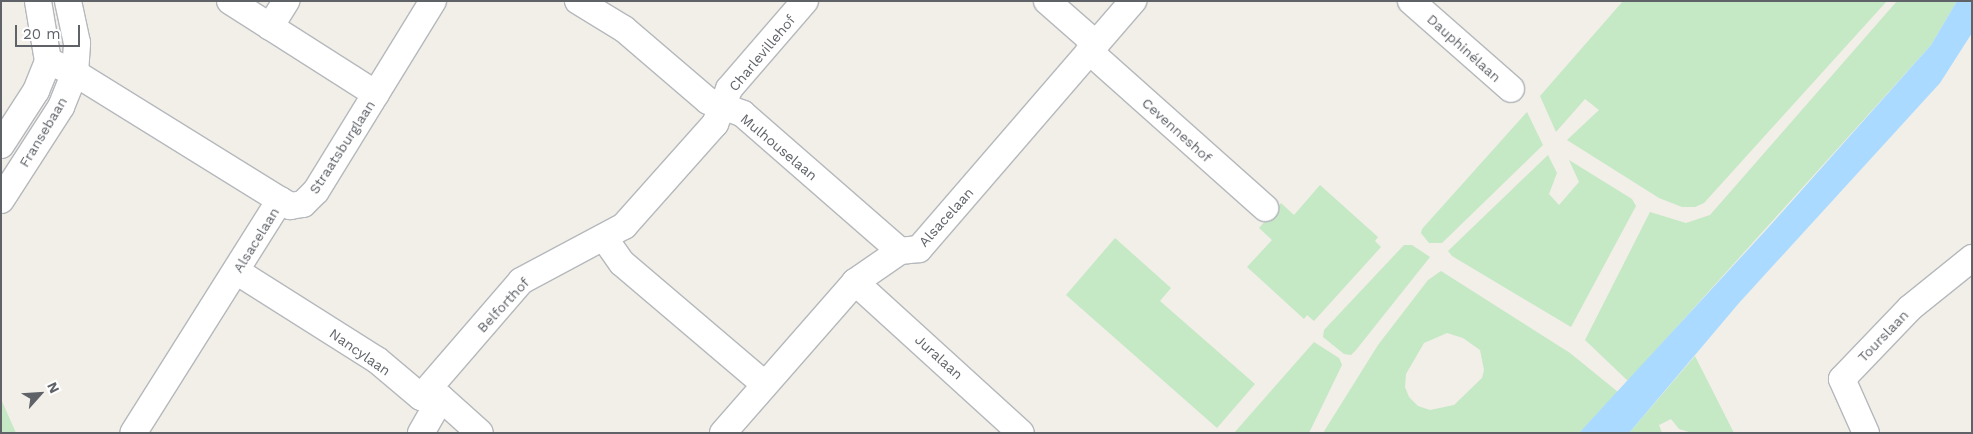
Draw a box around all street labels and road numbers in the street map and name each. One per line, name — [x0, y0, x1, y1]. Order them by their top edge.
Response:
street label: Dauphinélaan — [1424, 11, 1504, 85]
street label: Charlevillehof — [725, 12, 799, 94]
street label: Fransebaan — [16, 94, 70, 170]
street label: Cevenneshof — [1139, 94, 1215, 166]
street label: Straatsburglaan — [305, 97, 379, 197]
street label: Mulhouselaan — [737, 110, 821, 184]
street label: Alsacelaan — [915, 184, 977, 250]
street label: Alsacelaan — [229, 204, 283, 276]
street label: Belforthof — [473, 274, 533, 336]
street label: Tourslaan — [1854, 307, 1912, 365]
street label: Nancylaan — [326, 325, 394, 379]
street label: Juralaan — [912, 331, 966, 383]

